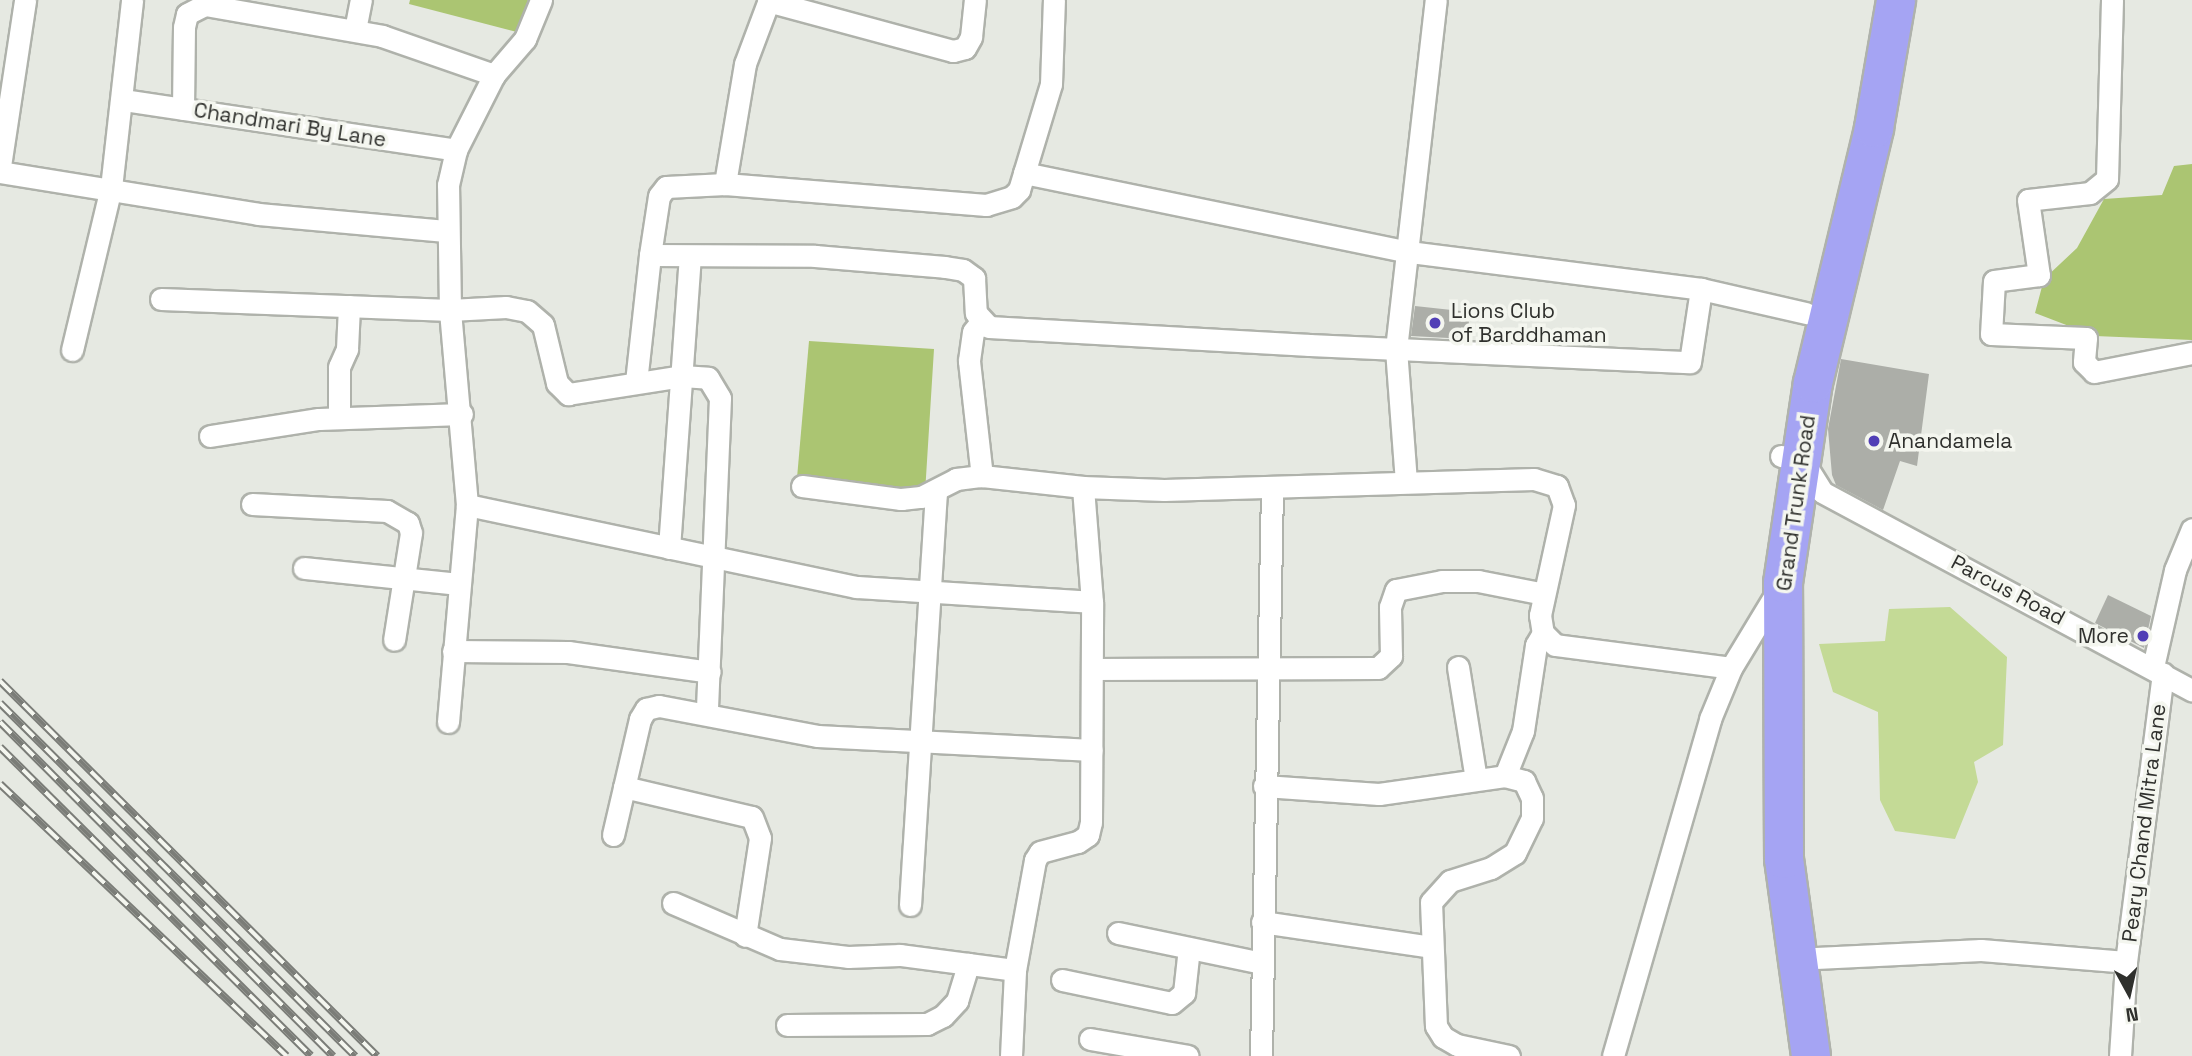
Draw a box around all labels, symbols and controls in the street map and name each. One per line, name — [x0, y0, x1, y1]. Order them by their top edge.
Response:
street label: Chandmari By Lane — [192, 97, 388, 153]
place label: Lions Club of Barddhaman — [1451, 298, 1607, 348]
marker: Lions Club of Barddhaman — [1425, 313, 1445, 333]
street label: Grand Trunk Road — [1771, 413, 1821, 593]
place label: Anandamela — [1888, 428, 2012, 454]
marker: Anandamela — [1866, 433, 1882, 449]
street label: Parcus Road — [1947, 549, 2069, 631]
place label: More — [2078, 623, 2129, 649]
marker: More — [2135, 628, 2151, 644]
street label: Peary Chand Mitra Lane — [2117, 702, 2171, 944]
north arrow — [2094, 958, 2164, 1028]
text: N — [2124, 1001, 2140, 1028]

